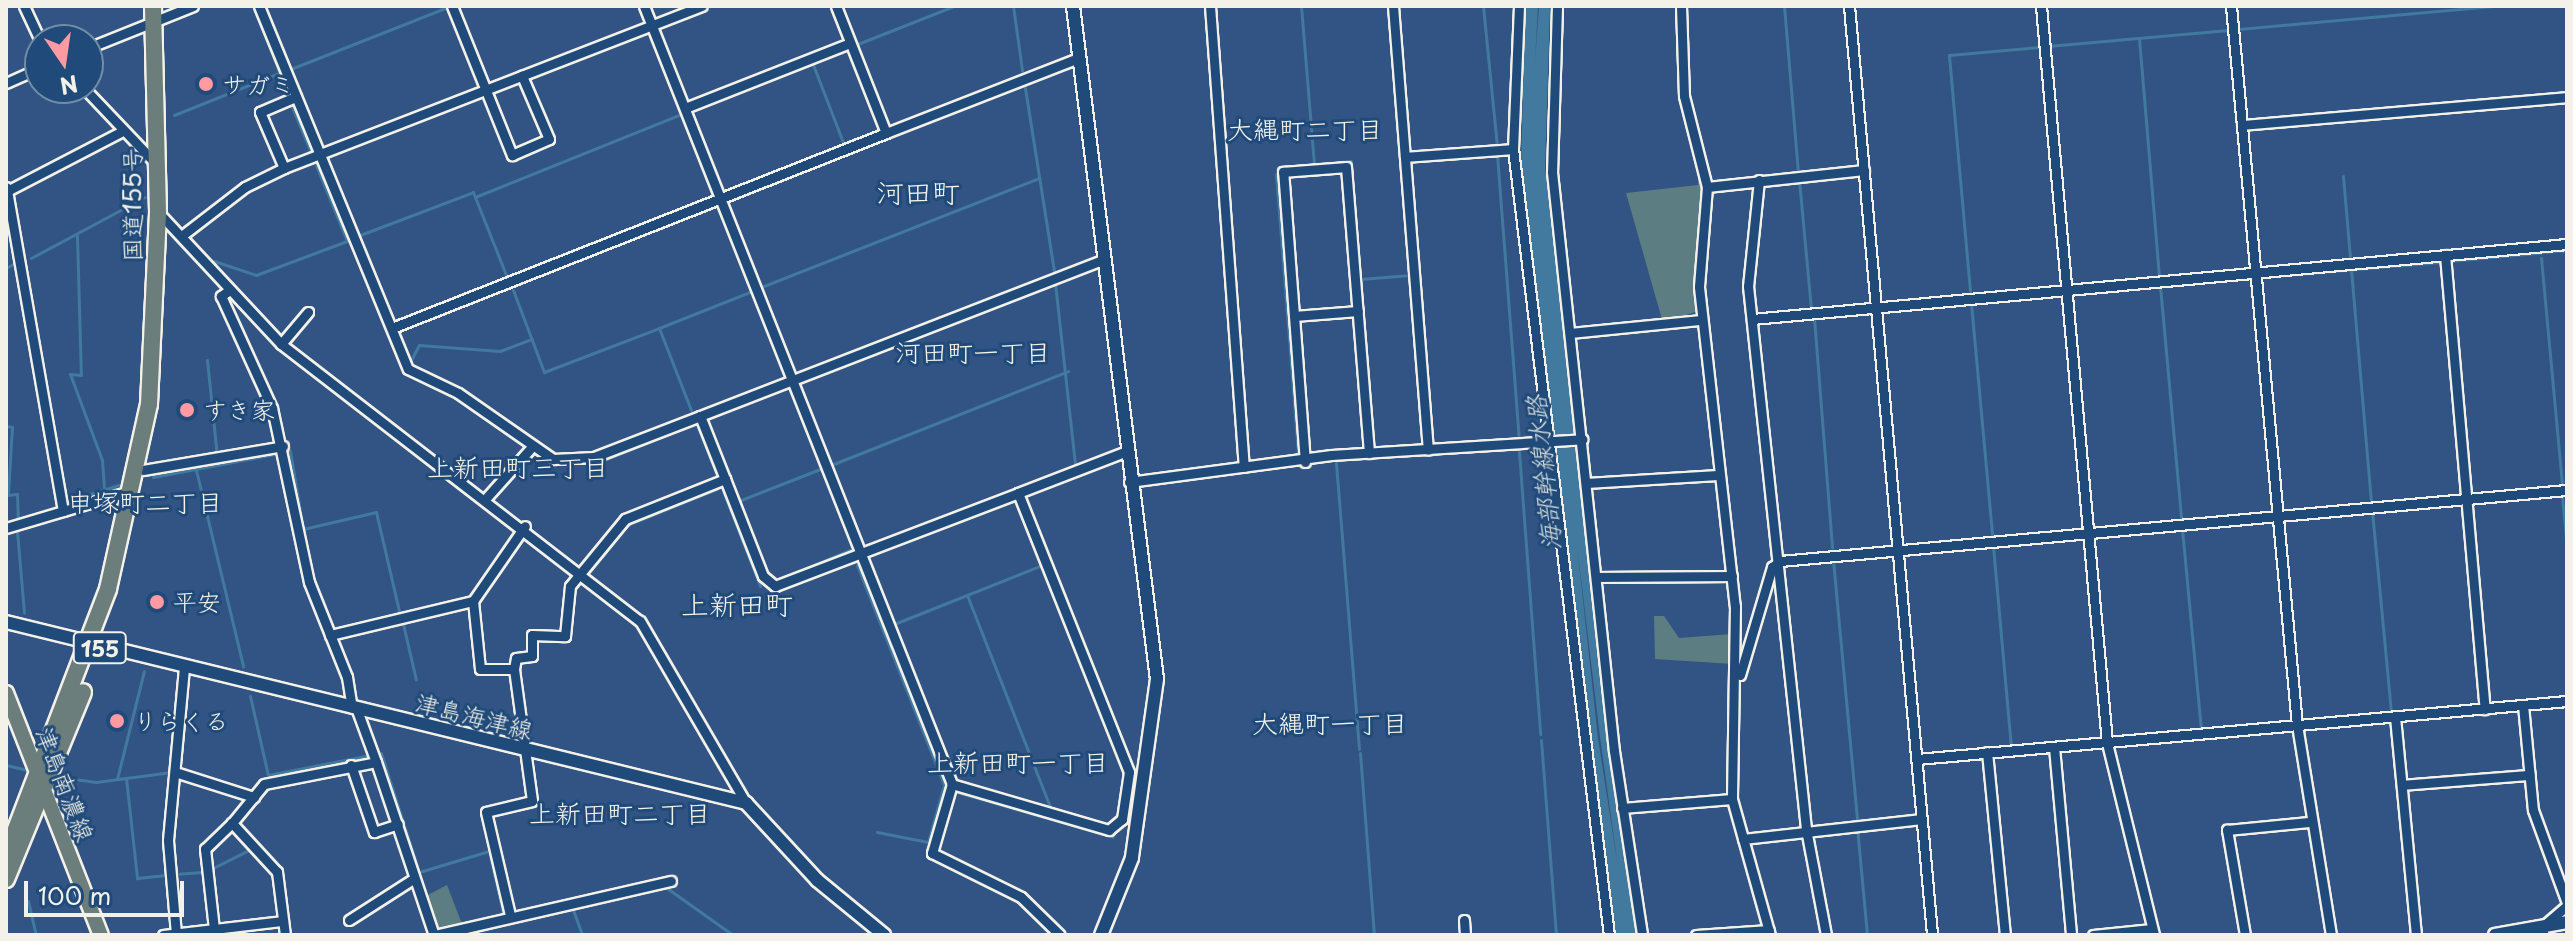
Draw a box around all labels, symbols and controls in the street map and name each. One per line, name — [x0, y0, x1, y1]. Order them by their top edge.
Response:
north arrow — [24, 24, 104, 104]
text: N — [57, 68, 81, 104]
place label: サガミ — [222, 70, 294, 98]
marker: サガミ — [197, 75, 215, 93]
district label: 大縄町二丁目 — [1227, 113, 1383, 145]
street label: 国道155号 — [118, 148, 146, 262]
district label: 河田町 — [876, 175, 960, 209]
district label: 河田町一丁目 — [895, 336, 1051, 368]
water label: 海部幹線水路 — [1519, 394, 1567, 552]
place label: すき家 — [203, 396, 275, 424]
marker: すき家 — [178, 401, 196, 419]
district label: 上新田町三丁目 — [427, 451, 609, 483]
district label: 申塚町二丁目 — [67, 486, 223, 518]
district label: 上新田町 — [681, 587, 793, 621]
place label: 平安 — [173, 588, 221, 616]
marker: 平安 — [148, 593, 166, 611]
road number: 155 — [72, 630, 128, 666]
street label: 津島海津線 — [412, 688, 536, 744]
place label: りらくる — [133, 707, 229, 735]
district label: 大縄町一丁目 — [1252, 707, 1408, 739]
marker: りらくる — [108, 712, 126, 730]
street label: 津島南濃線 — [30, 723, 100, 845]
district label: 上新田町一丁目 — [927, 746, 1109, 778]
district label: 上新田町二丁目 — [529, 797, 711, 829]
scale bar — [28, 865, 188, 915]
text: 100 m — [38, 877, 111, 913]

